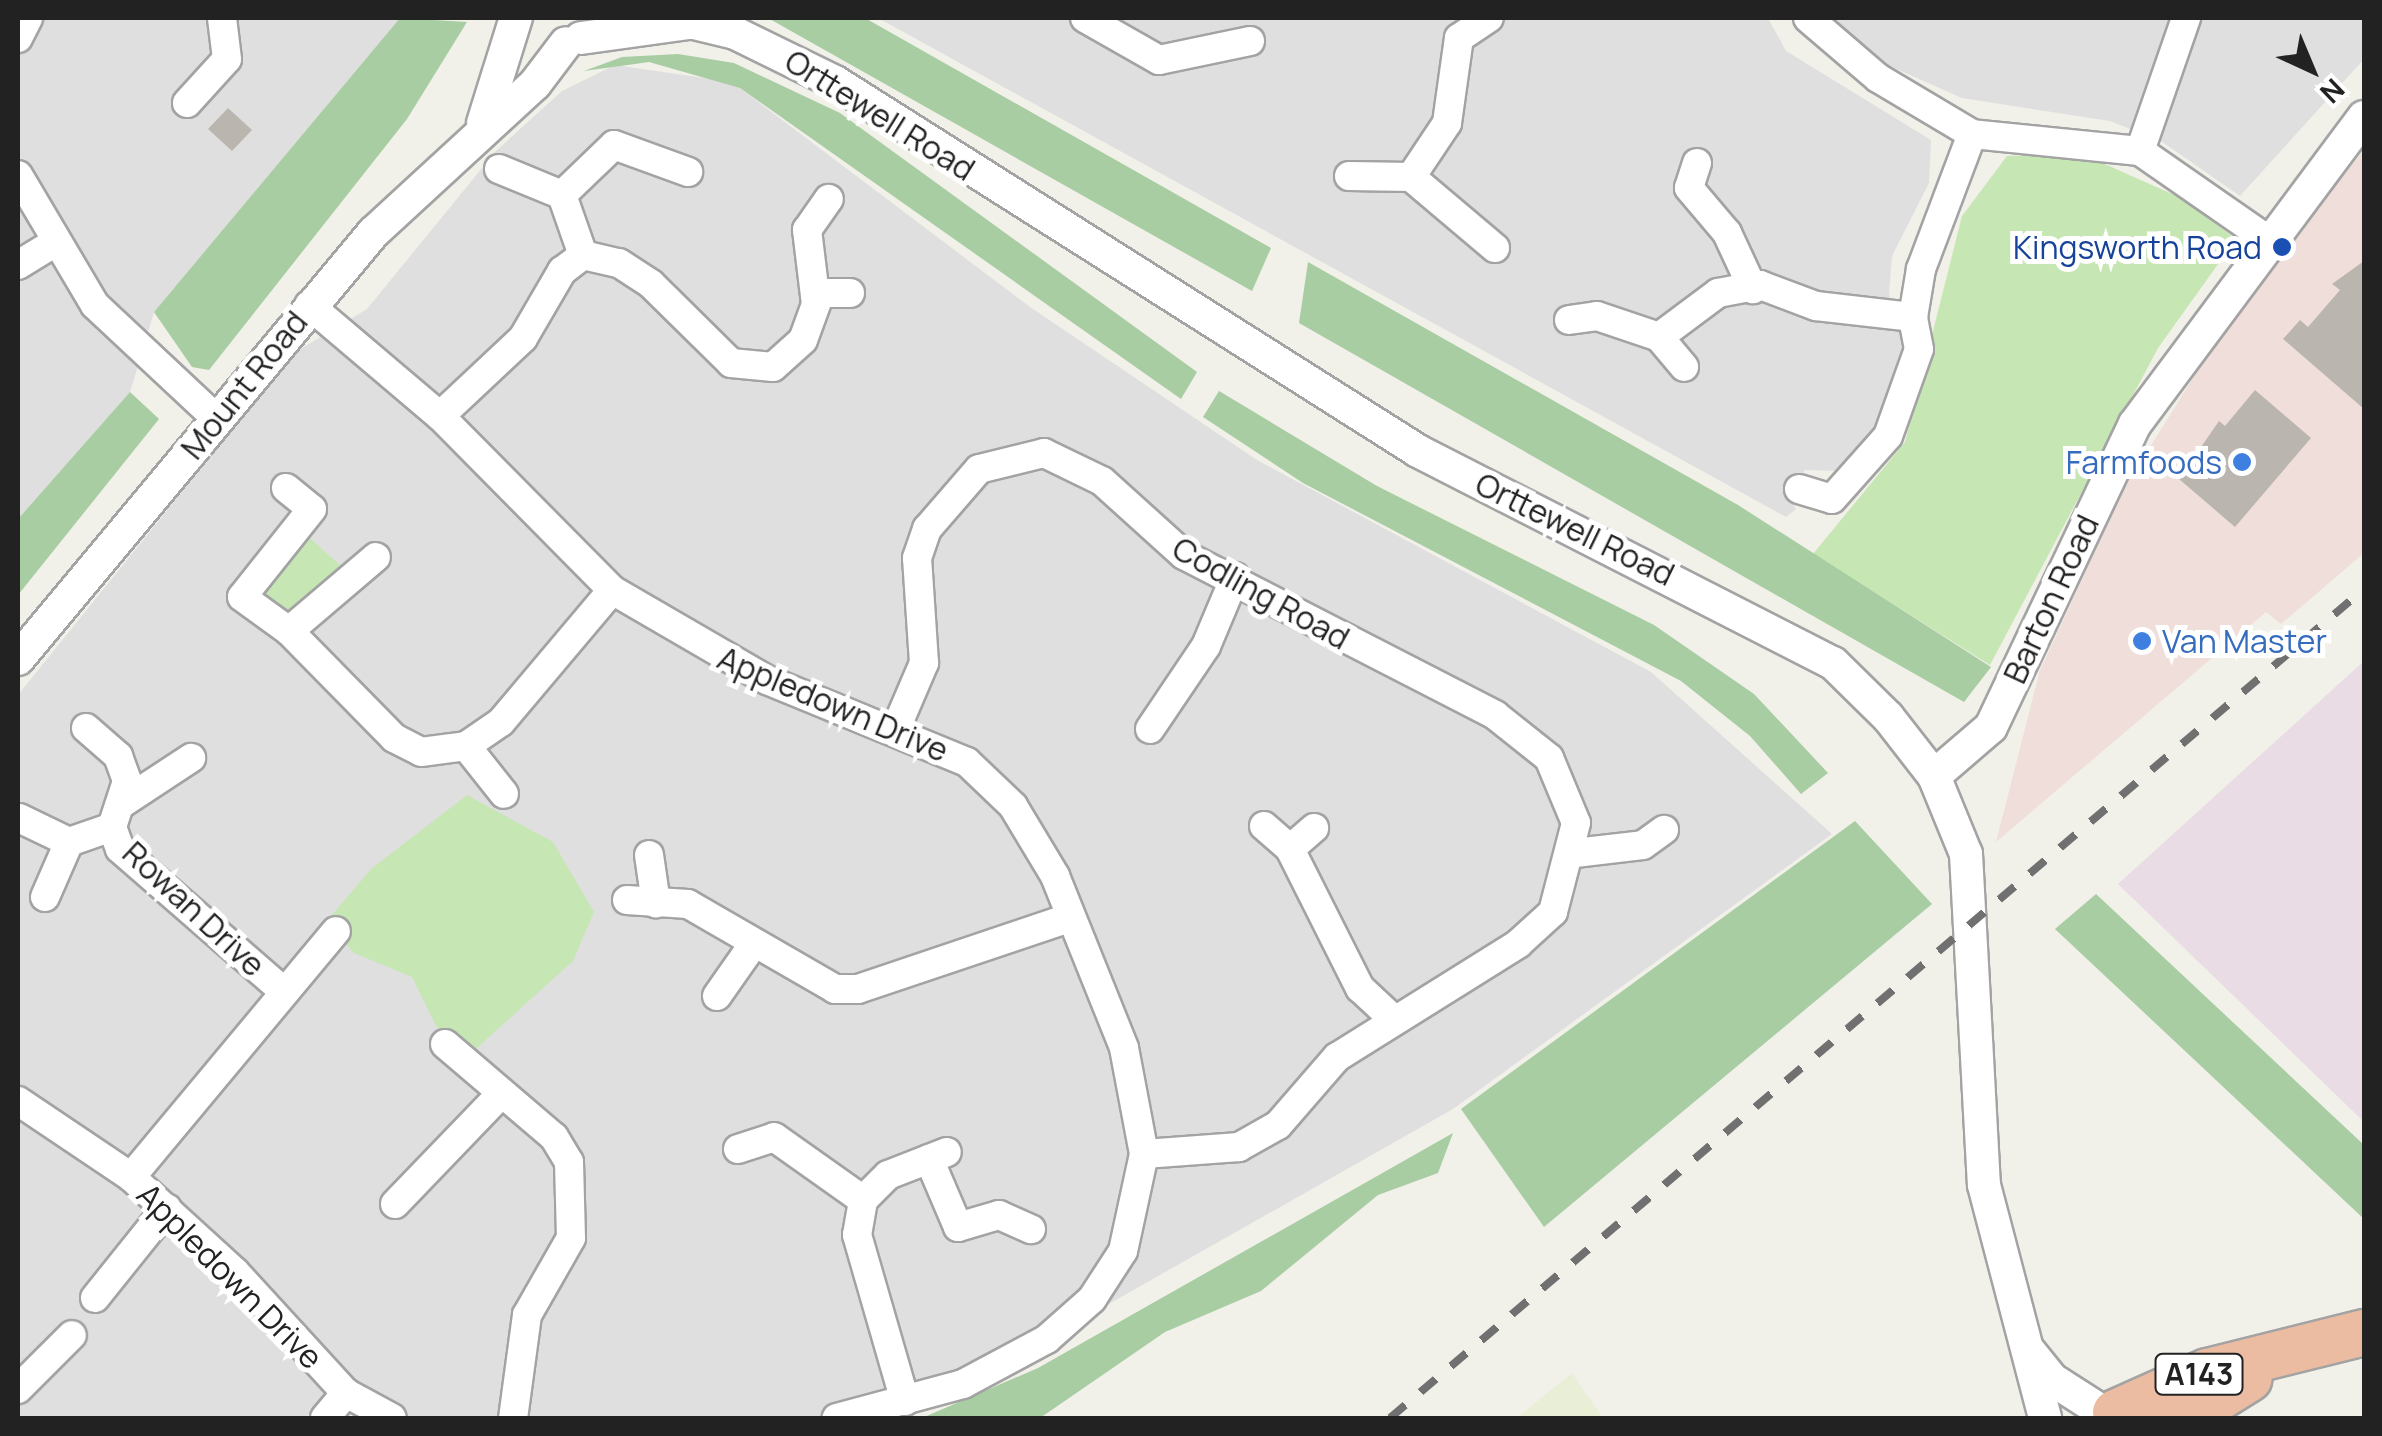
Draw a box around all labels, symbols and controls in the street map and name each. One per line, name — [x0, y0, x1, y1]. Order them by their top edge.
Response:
north arrow — [2262, 20, 2362, 120]
street label: Orttewell Road — [778, 41, 982, 189]
text: N — [2312, 71, 2353, 112]
place label: Kingsworth Road — [2013, 228, 2262, 266]
marker: Kingsworth Road — [2271, 236, 2293, 258]
street label: Mount Road — [173, 303, 315, 467]
place label: Farmfoods — [2066, 443, 2222, 481]
marker: Farmfoods — [2231, 451, 2253, 473]
street label: Orttewell Road — [1469, 464, 1681, 594]
street label: Barton Road — [1995, 509, 2107, 689]
street label: Codling Road — [1166, 529, 1356, 657]
place label: Van Master — [2162, 622, 2327, 660]
marker: Van Master — [2131, 630, 2153, 652]
street label: Appledown Drive — [712, 638, 954, 770]
street label: Rowan Drive — [115, 834, 273, 984]
street label: Appledown Drive — [129, 1175, 331, 1377]
road number: A143 — [2154, 1349, 2244, 1399]

